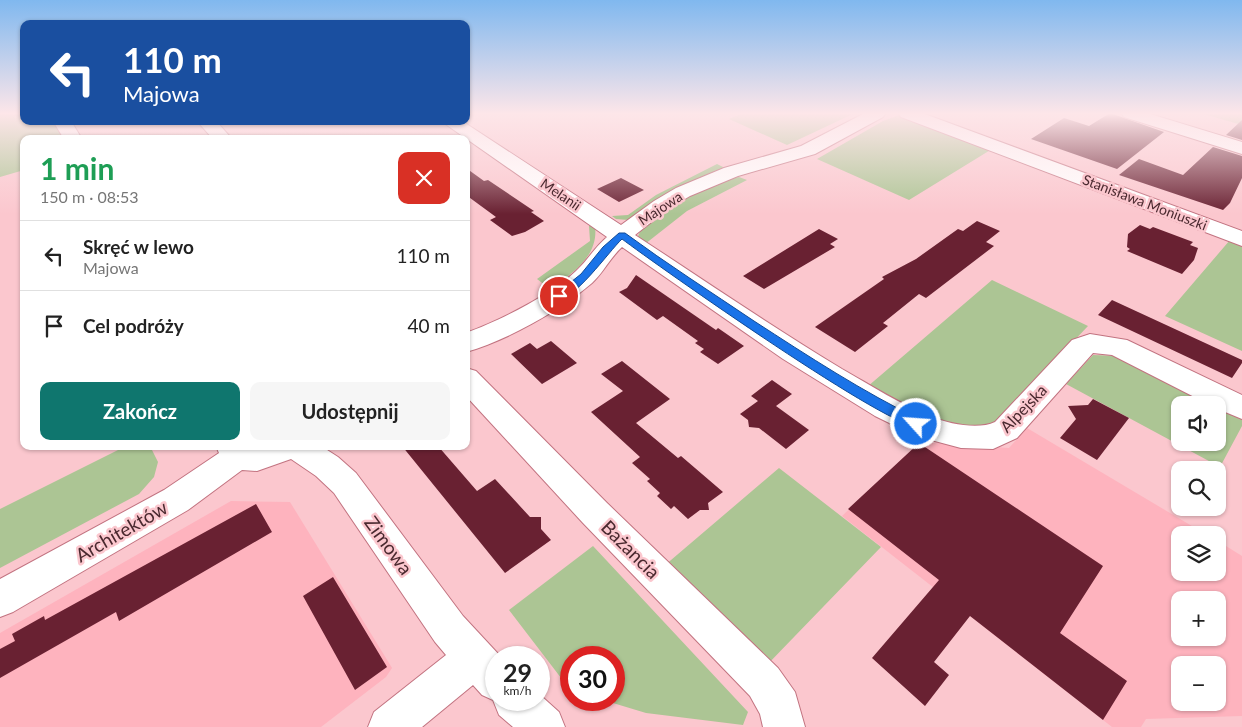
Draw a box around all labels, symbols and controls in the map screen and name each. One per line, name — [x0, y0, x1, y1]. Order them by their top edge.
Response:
text: 110 m — [123, 38, 222, 80]
icon: left — [40, 40, 105, 105]
text: Majowa — [123, 80, 200, 107]
text: 1 min — [40, 150, 114, 186]
button: close — [398, 152, 450, 204]
street label: Stanisława Moniuszki — [1080, 170, 1210, 234]
street label: Melanii — [538, 174, 584, 214]
text: 150 m · 08:53 — [40, 187, 139, 206]
street label: Majowa — [635, 188, 685, 228]
text: Skręć w lewo — [83, 235, 194, 258]
icon: left — [40, 242, 68, 270]
text: 110 m — [396, 244, 450, 267]
text: Majowa — [83, 258, 139, 277]
pin — [538, 275, 580, 317]
icon: arrive — [545, 282, 573, 310]
icon: arrive — [40, 312, 68, 340]
text: Cel podróży — [83, 314, 184, 337]
text: 40 m — [407, 314, 450, 337]
street label: Alpejska — [996, 380, 1050, 436]
button: Zakończ — [40, 382, 240, 440]
button: Udostępnij — [250, 382, 450, 440]
map controls — [1171, 396, 1226, 711]
button: sound — [1171, 396, 1226, 451]
position arrow — [889, 397, 941, 449]
button: search — [1171, 461, 1226, 516]
street label: Architektów — [71, 495, 171, 567]
street label: Zimowa — [360, 511, 418, 579]
street label: Bażancia — [597, 515, 665, 583]
button: layers — [1171, 526, 1226, 581]
button: + — [1171, 591, 1226, 646]
speed limit sign: 30 — [560, 646, 625, 711]
button: − — [1171, 656, 1226, 711]
text: 29 — [503, 657, 532, 687]
text: km/h — [503, 683, 532, 698]

